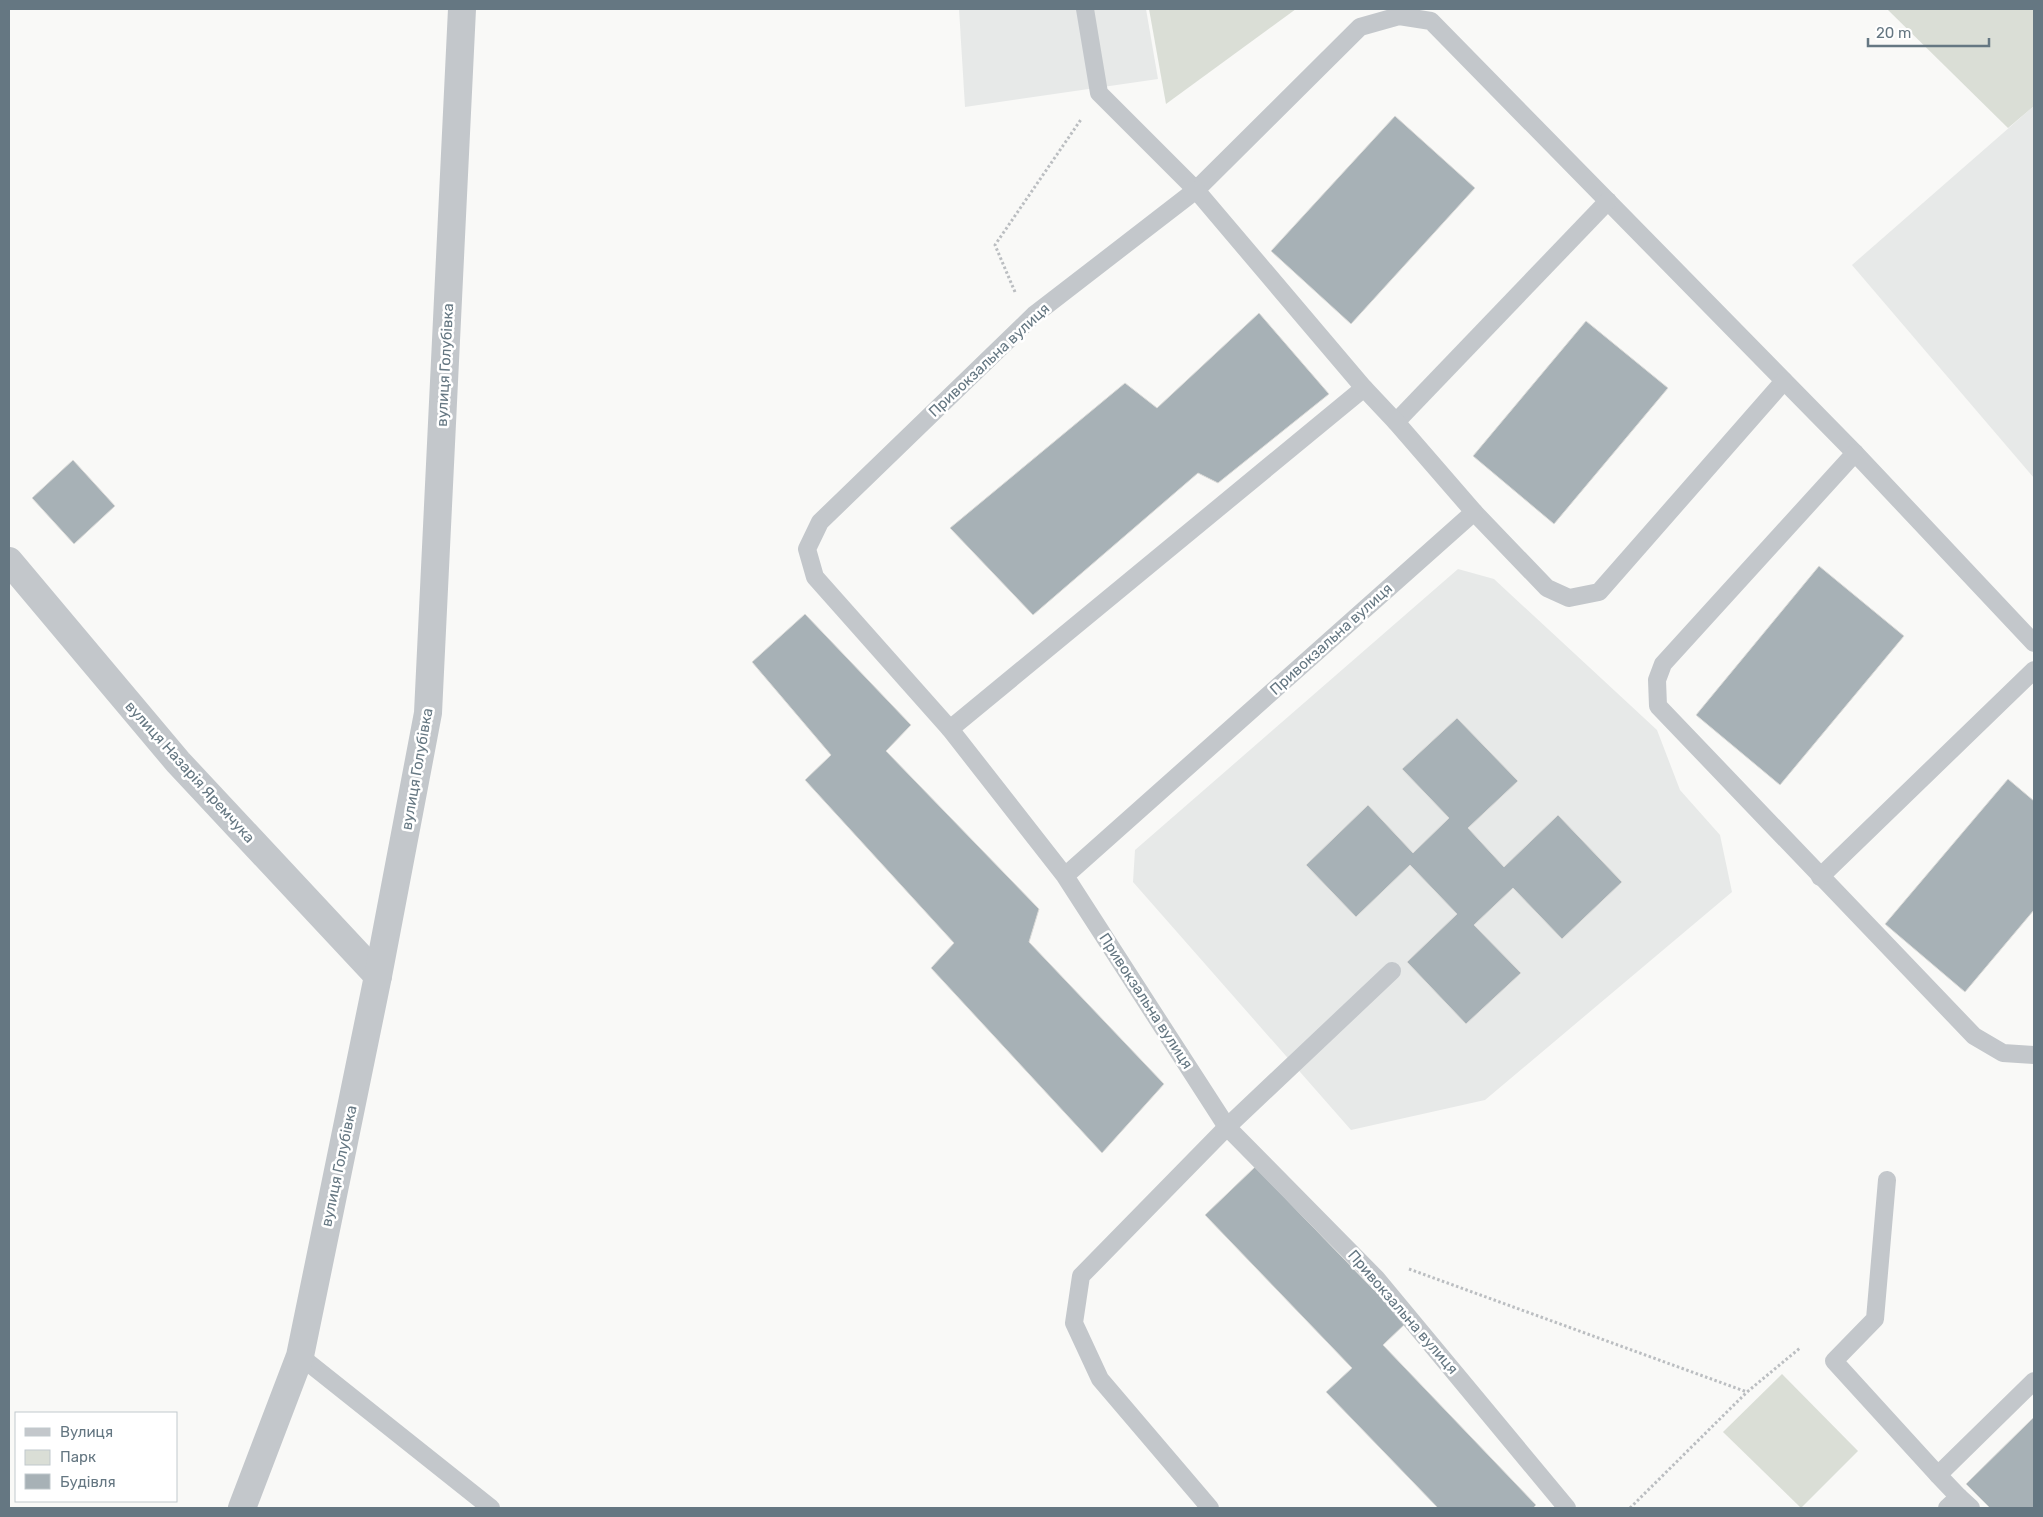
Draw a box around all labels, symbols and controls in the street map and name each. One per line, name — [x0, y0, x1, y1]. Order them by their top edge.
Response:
scale bar — [1868, 15, 1989, 47]
text: 20 m — [1876, 24, 1911, 42]
street label: Привокзальна вулиця — [925, 299, 1053, 421]
street label: вулиця Голубівка — [433, 303, 457, 427]
street label: Привокзальна вулиця — [1266, 579, 1396, 699]
street label: вулиця Назарія Яремчука — [121, 697, 259, 847]
street label: вулиця Голубівка — [397, 707, 437, 831]
street label: Привокзальна вулиця — [1095, 930, 1197, 1072]
street label: вулиця Голубівка — [317, 1104, 361, 1228]
street label: Привокзальна вулиця — [1344, 1246, 1462, 1378]
legend — [15, 1412, 178, 1502]
text: Вулиця — [60, 1423, 113, 1441]
text: Парк — [60, 1448, 96, 1466]
text: Будівля — [60, 1473, 116, 1491]

